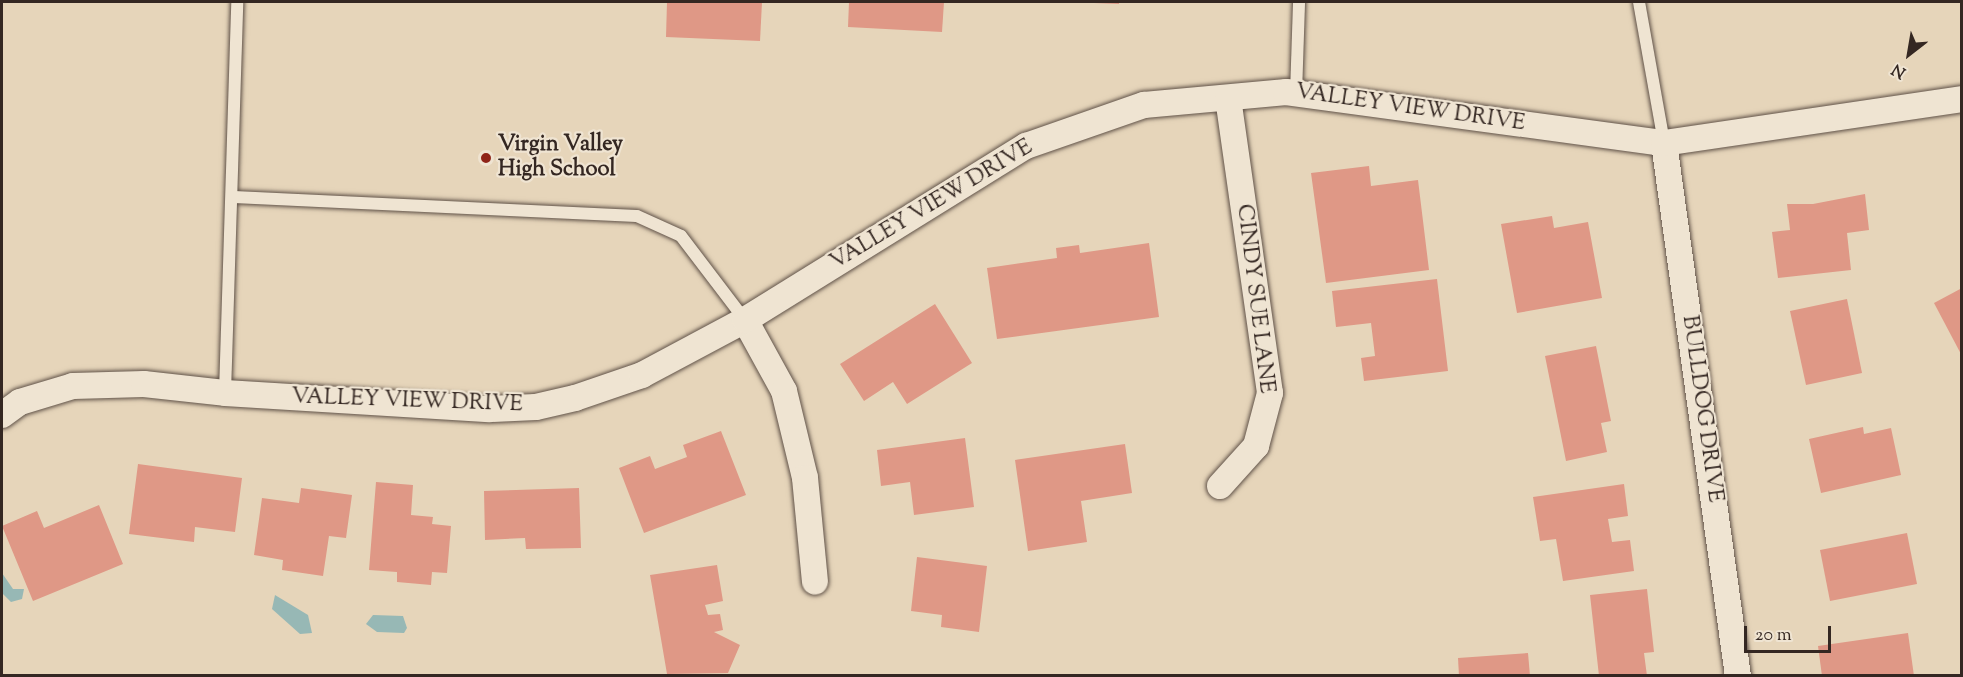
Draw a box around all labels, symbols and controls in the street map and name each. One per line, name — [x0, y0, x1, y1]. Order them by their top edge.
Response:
north arrow — [1879, 24, 1939, 84]
text: N — [1888, 57, 1911, 83]
street label: VALLEY VIEW DRIVE — [1294, 80, 1526, 138]
place label: Virgin Valley High School — [498, 132, 623, 184]
street label: VALLEY VIEW DRIVE — [826, 135, 1038, 277]
marker: Virgin Valley High School — [479, 151, 493, 165]
street label: CINDY SUE LANE — [1229, 203, 1279, 395]
street label: BULLDOG DRIVE — [1675, 314, 1727, 504]
street label: VALLEY VIEW DRIVE — [291, 385, 523, 419]
scale bar — [1747, 614, 1834, 652]
text: 20 m — [1755, 623, 1792, 649]

